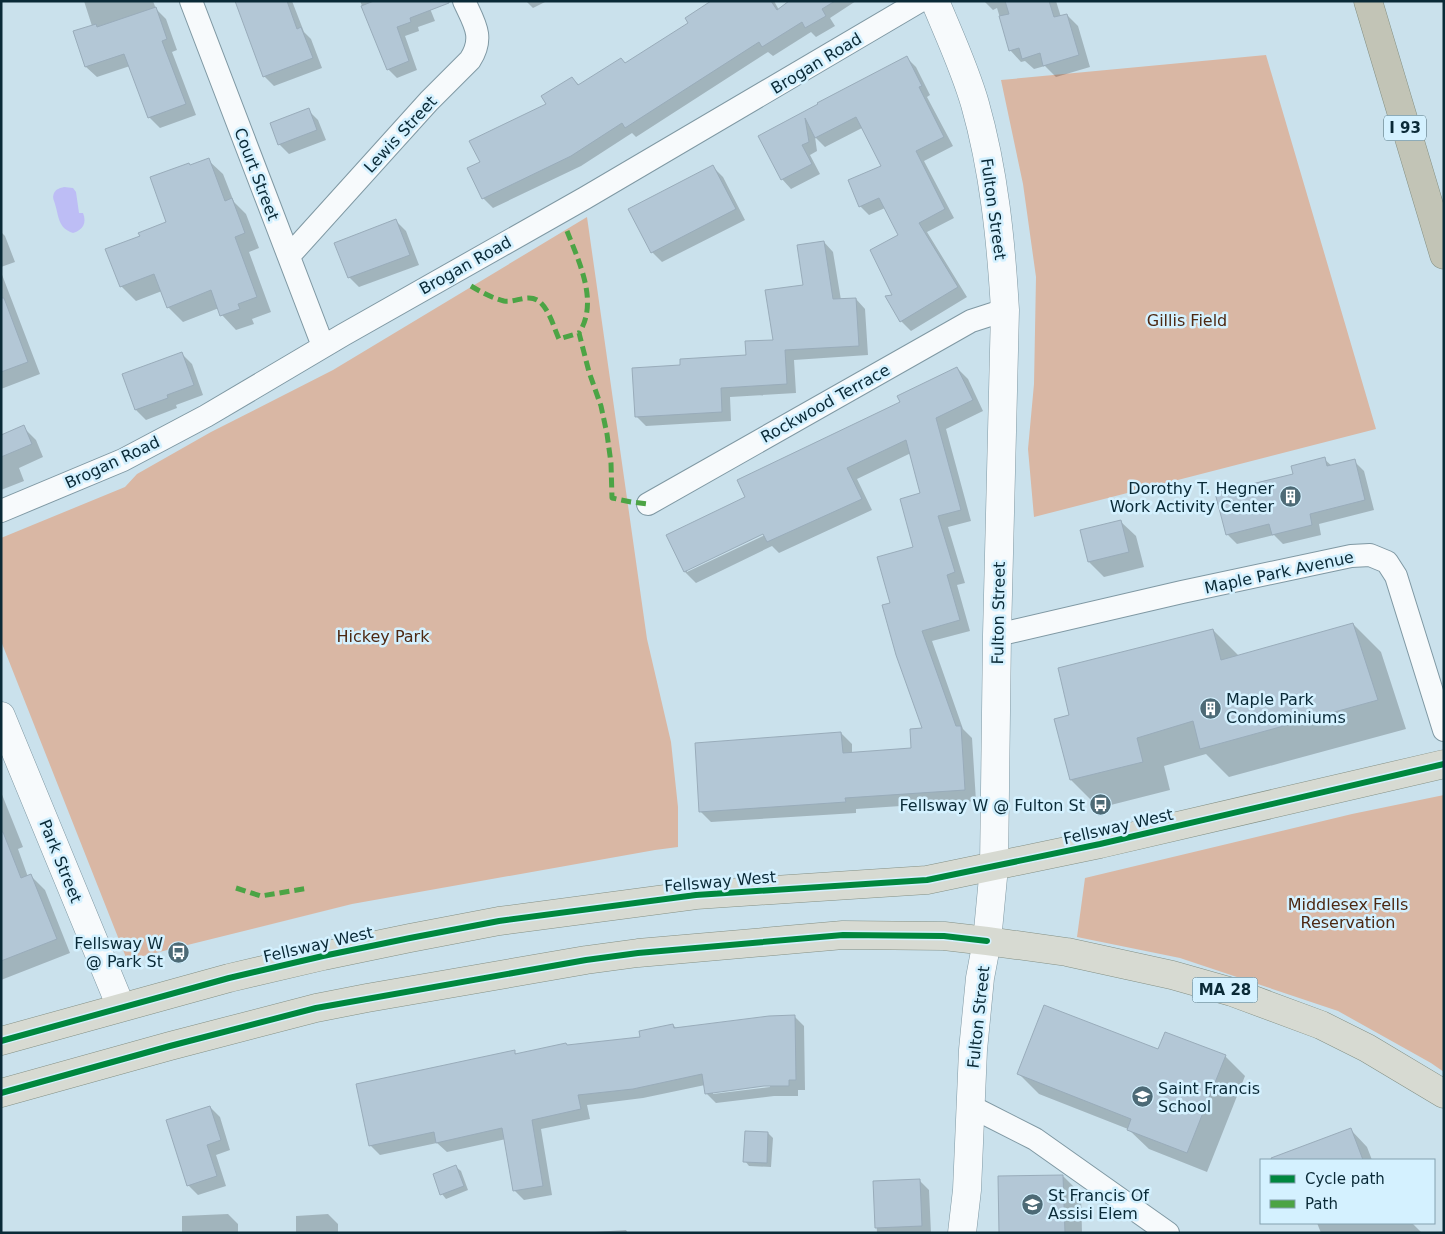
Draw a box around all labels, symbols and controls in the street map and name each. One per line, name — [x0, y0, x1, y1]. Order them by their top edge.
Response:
street label: Brogan Road — [768, 29, 865, 98]
street label: Lewis Street — [360, 92, 441, 177]
road number: I 93 — [1384, 116, 1426, 140]
street label: Court Street — [230, 125, 283, 223]
street label: Fulton Street — [977, 157, 1010, 261]
street label: Brogan Road — [416, 232, 515, 299]
park label: Gillis Field — [1147, 311, 1227, 330]
street label: Rockwood Terrace — [758, 360, 893, 447]
street label: Brogan Road — [62, 432, 163, 493]
place label: Dorothy T. Hegner Work Activity Center — [1110, 479, 1274, 516]
building icon: Dorothy T. Hegner Work Activity Center — [1278, 485, 1302, 509]
street label: Maple Park Avenue — [1203, 547, 1356, 598]
street label: Fulton Street — [988, 561, 1009, 665]
park label: Hickey Park — [337, 627, 430, 646]
place label: Maple Park Condominiums — [1226, 690, 1346, 727]
building icon: Maple Park Condominiums — [1198, 696, 1222, 720]
bus stop icon: Fellsway W @ Fulton St — [1089, 793, 1113, 817]
place label: Fellsway W @ Fulton St — [900, 796, 1085, 815]
street label: Fellsway West — [1061, 805, 1175, 848]
street label: Park Street — [35, 817, 86, 906]
street label: Fellsway West — [663, 867, 777, 896]
park label: Middlesex Fells Reservation — [1288, 895, 1408, 932]
street label: Fellsway West — [261, 923, 375, 966]
place label: Fellsway W @ Park St — [74, 934, 163, 971]
bus stop icon: Fellsway W @ Park St — [167, 940, 191, 964]
street label: Fulton Street — [964, 965, 993, 1069]
road number: MA 28 — [1192, 978, 1258, 1002]
place label: Saint Francis School — [1158, 1079, 1260, 1116]
school or university icon: Saint Francis School — [1130, 1085, 1154, 1109]
legend — [1260, 1159, 1435, 1224]
text: Cycle path — [1305, 1170, 1385, 1188]
place label: St Francis Of Assisi Elem — [1048, 1186, 1149, 1223]
school or university icon: St Francis Of Assisi Elem — [1020, 1192, 1044, 1216]
text: Path — [1305, 1195, 1338, 1213]

